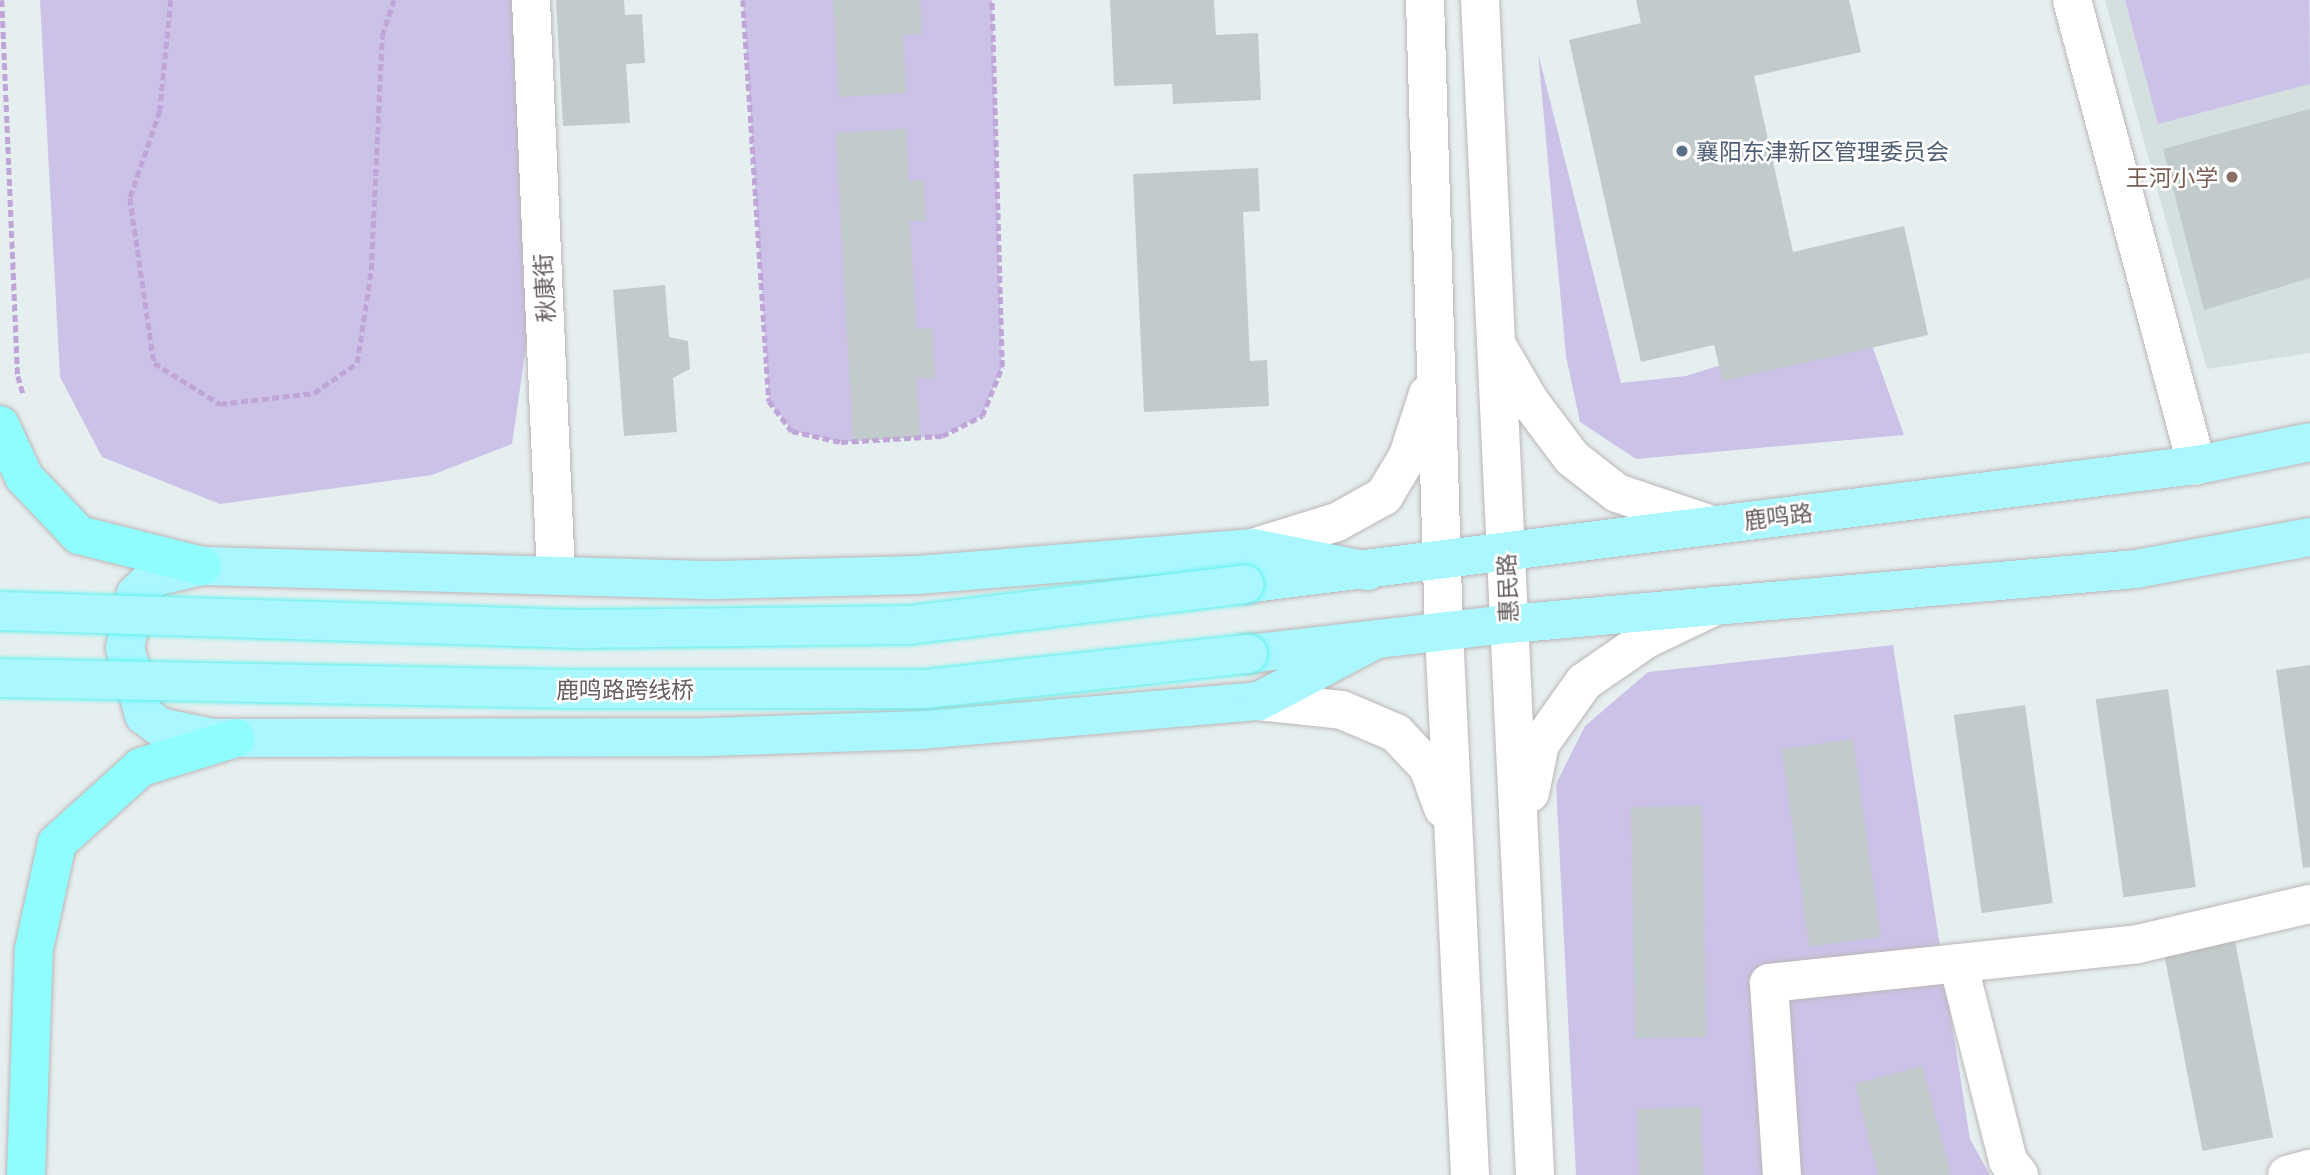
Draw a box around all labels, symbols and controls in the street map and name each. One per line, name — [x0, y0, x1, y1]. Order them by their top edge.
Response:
place label: 襄阳东津新区管理委员会 — [1696, 137, 1949, 165]
marker: 襄阳东津新区管理委员会 — [1674, 143, 1690, 159]
place label: 王河小学 — [2126, 163, 2218, 191]
marker: 王河小学 — [2224, 169, 2240, 185]
street label: 秋康街 — [528, 253, 560, 323]
street label: 鹿鸣路 — [1742, 498, 1814, 534]
street label: 惠民路 — [1492, 553, 1522, 623]
street label: 鹿鸣路跨线桥 — [556, 675, 694, 703]

